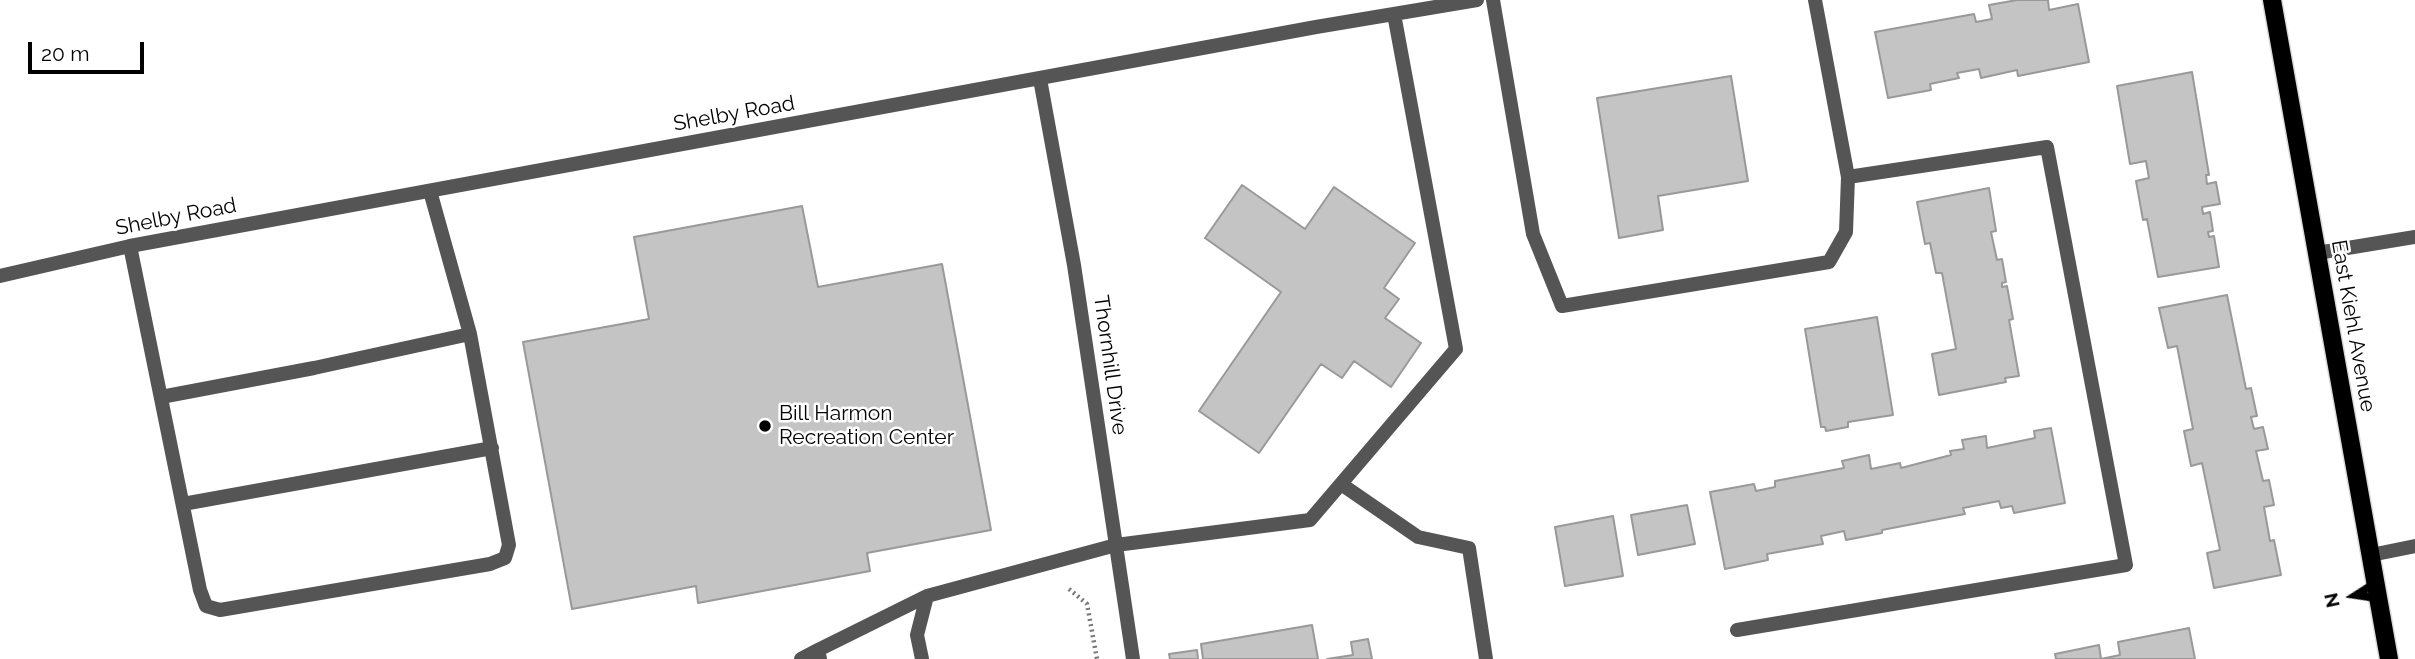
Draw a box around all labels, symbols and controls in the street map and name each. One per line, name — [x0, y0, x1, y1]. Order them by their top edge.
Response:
scale bar — [32, 28, 147, 72]
text: 20 m — [41, 41, 89, 66]
street label: Shelby Road — [671, 91, 797, 137]
street label: Shelby Road — [113, 193, 239, 241]
street label: East Kiehl Avenue — [2325, 238, 2381, 414]
street label: Thornhill Drive — [1088, 293, 1132, 437]
place label: Bill Harmon Recreation Center — [779, 401, 954, 451]
marker: Bill Harmon Recreation Center — [757, 418, 773, 434]
north arrow — [2317, 561, 2387, 631]
text: N — [2319, 591, 2344, 610]

